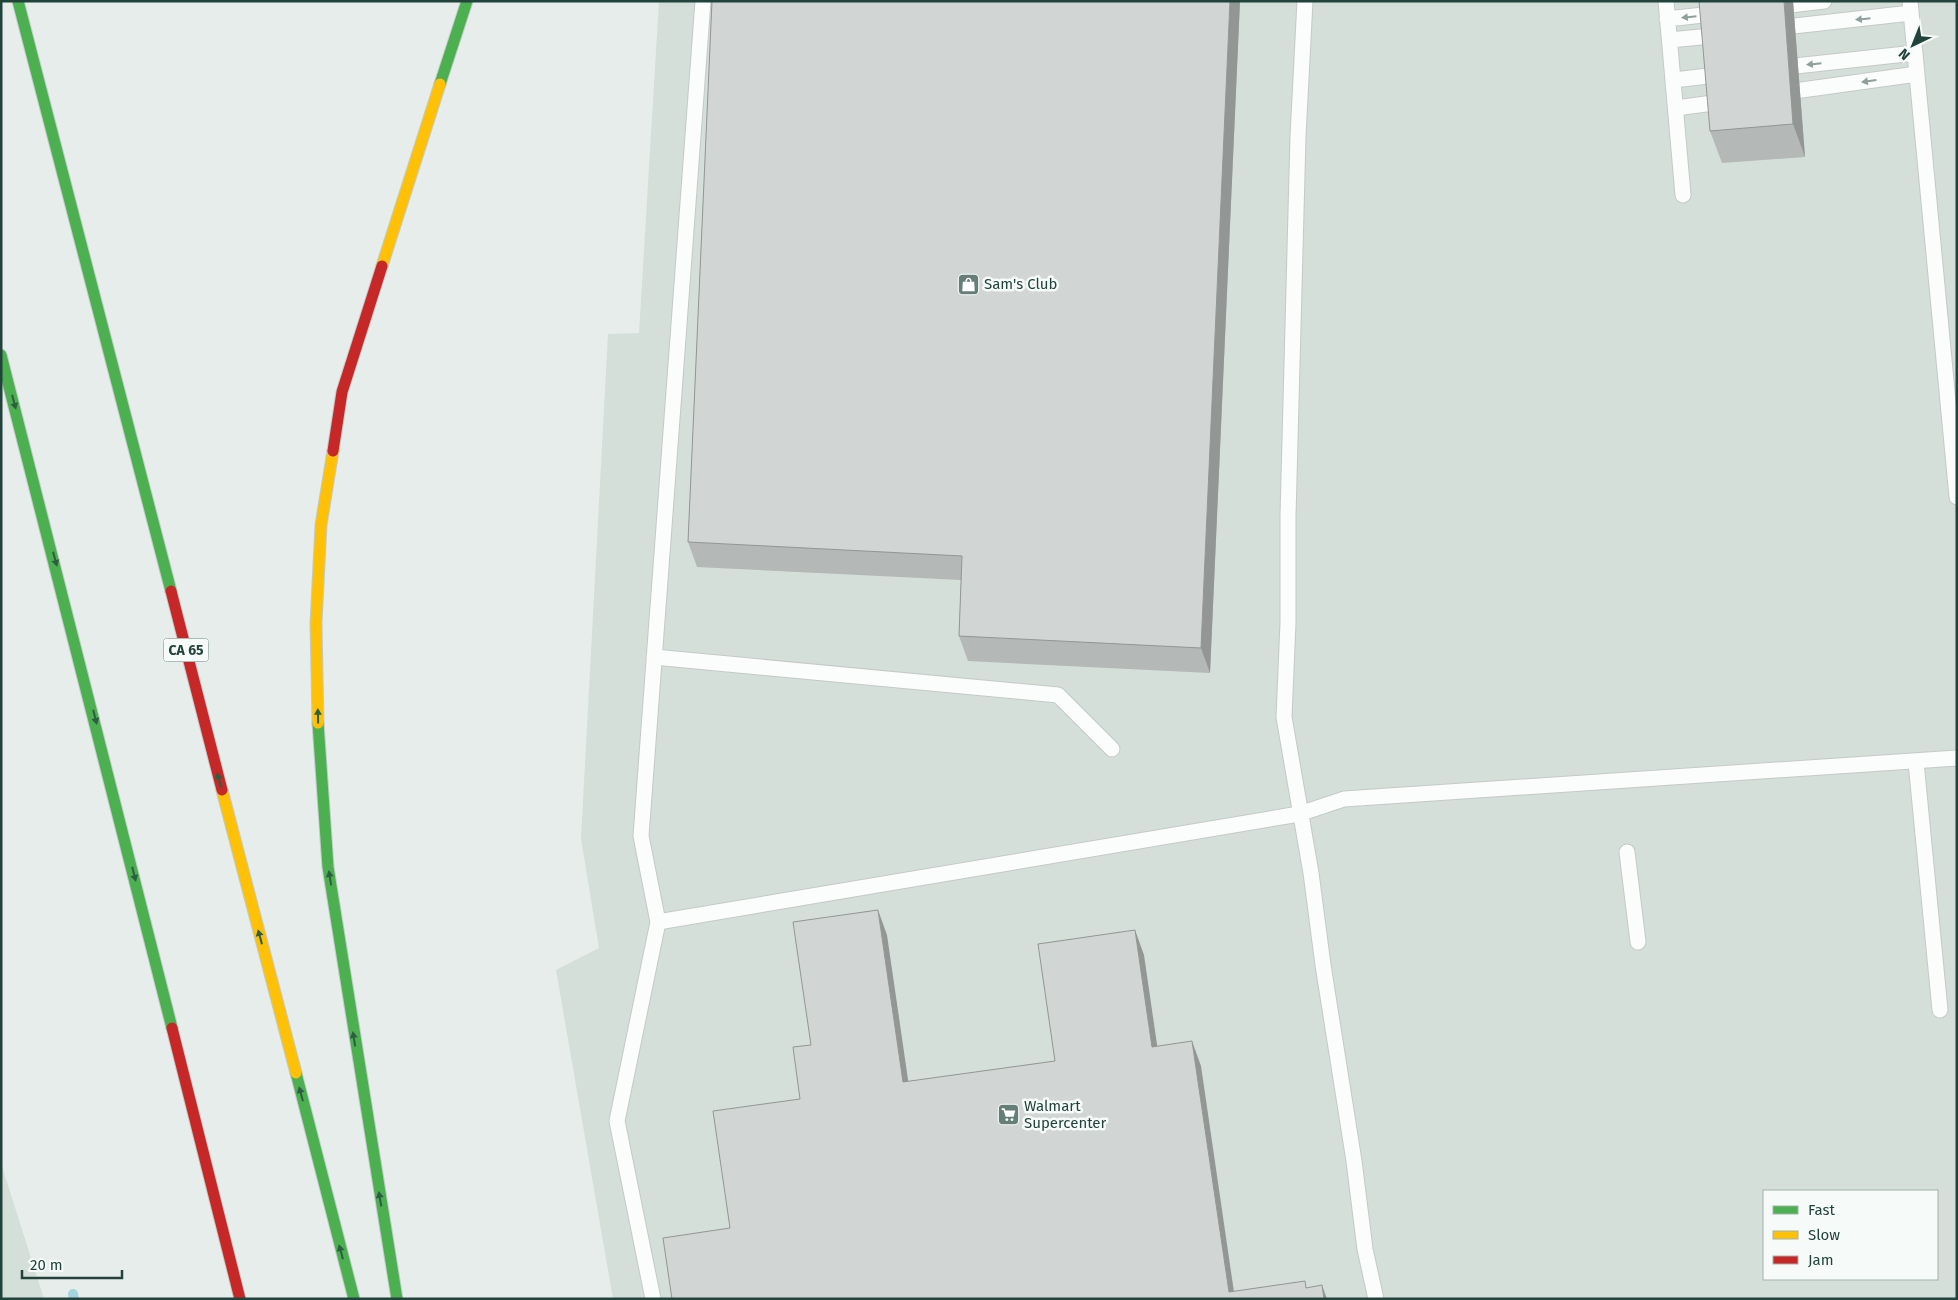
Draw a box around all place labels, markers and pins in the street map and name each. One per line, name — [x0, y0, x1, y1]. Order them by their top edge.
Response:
shop icon: Sam's Club — [956, 272, 980, 296]
place label: Sam's Club — [984, 275, 1057, 293]
place label: Walmart Supercenter — [1024, 1097, 1107, 1132]
supermarket icon: Walmart Supercenter — [996, 1103, 1020, 1127]

